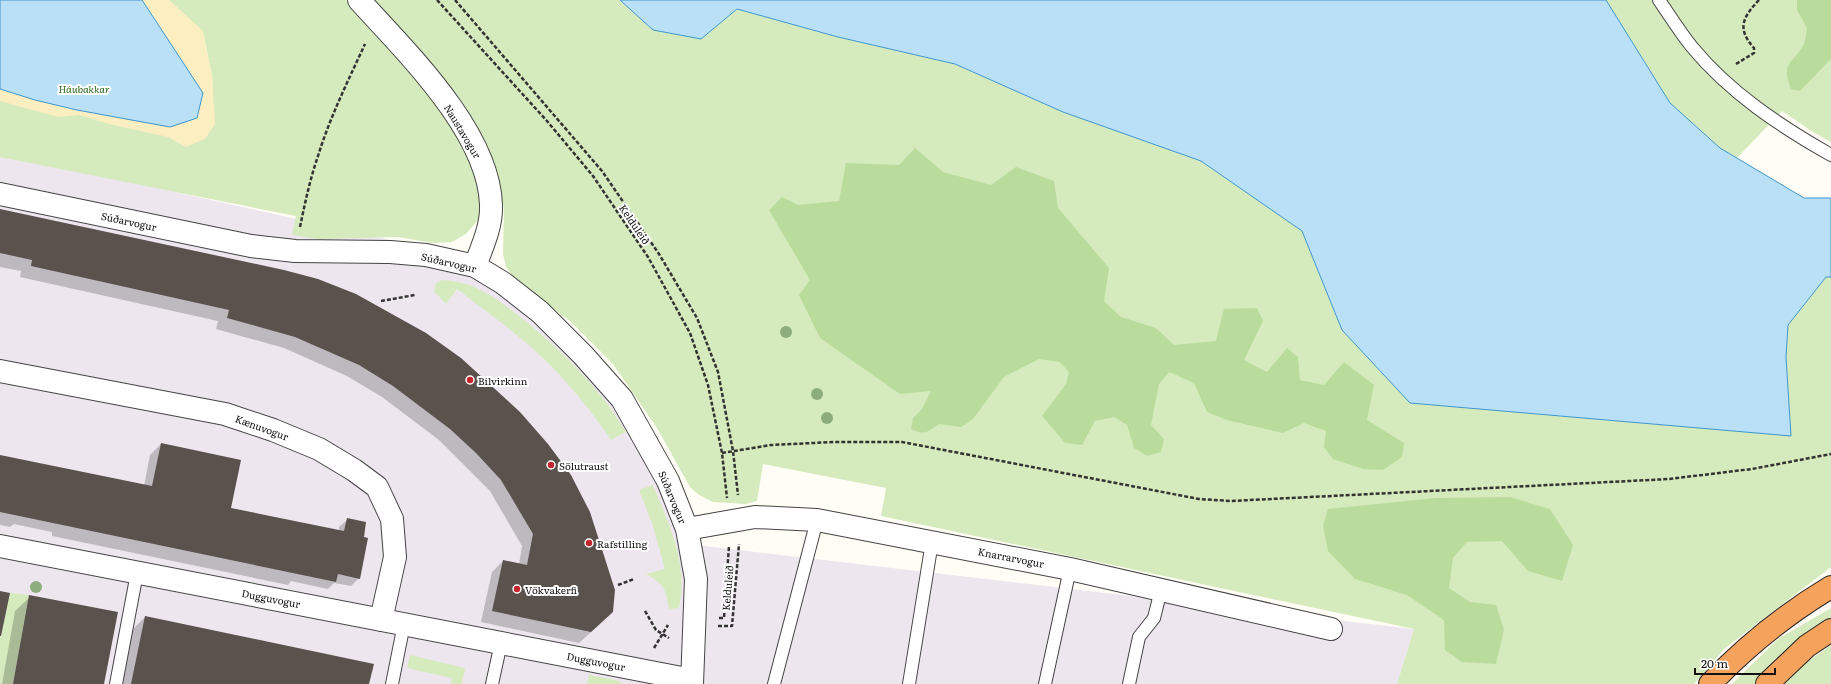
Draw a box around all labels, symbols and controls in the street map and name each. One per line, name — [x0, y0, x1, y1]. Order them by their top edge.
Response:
park label: Háubakkar — [58, 81, 110, 96]
street label: Naustavogur — [441, 101, 485, 161]
street label: Kelduleið — [616, 201, 654, 247]
street label: Súðarvogur — [100, 208, 158, 234]
street label: Súðarvogur — [420, 248, 478, 276]
place label: Bílvirkinn — [478, 373, 528, 388]
marker: Bílvirkinn — [465, 375, 475, 385]
street label: Kænuvogur — [233, 410, 291, 444]
place label: Sölutraust — [559, 458, 608, 473]
marker: Sölutraust — [546, 460, 556, 470]
street label: Súðarvogur — [655, 468, 691, 526]
place label: Rafstilling — [597, 536, 648, 551]
marker: Rafstilling — [584, 538, 594, 548]
street label: Knarrarvogur — [977, 543, 1046, 571]
street label: Kelduleið — [718, 564, 736, 611]
place label: Vökvakerfi — [525, 582, 578, 597]
marker: Vökvakerfi — [512, 584, 522, 594]
street label: Dugguvogur — [240, 585, 302, 611]
street label: Dugguvogur — [565, 648, 627, 674]
scale bar — [1695, 650, 1775, 676]
text: 20 m — [1701, 654, 1728, 672]

